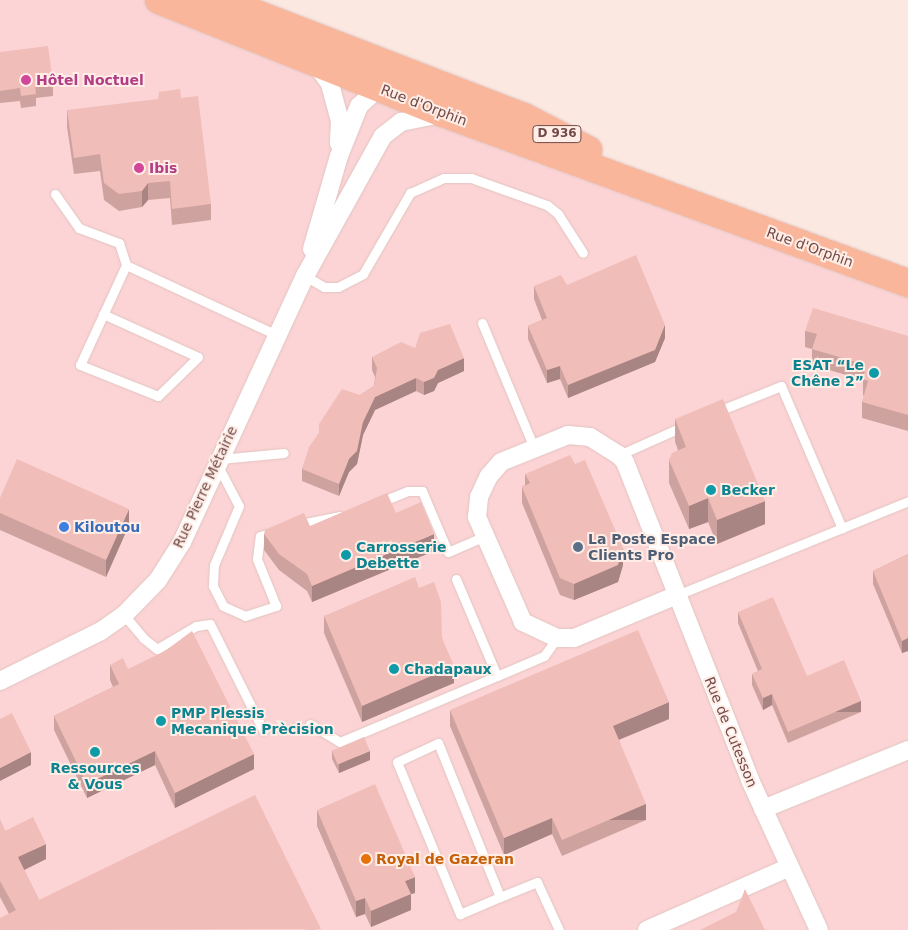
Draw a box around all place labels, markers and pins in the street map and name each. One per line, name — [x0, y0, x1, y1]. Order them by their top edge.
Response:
place label: Hôtel Noctuel — [36, 72, 144, 88]
marker: Hôtel Noctuel — [20, 74, 32, 86]
place label: Ibis — [149, 160, 177, 176]
marker: Ibis — [133, 162, 145, 174]
place label: ESAT “Le Chêne 2” — [791, 357, 864, 390]
marker: ESAT “Le Chêne 2” — [868, 367, 880, 379]
place label: Becker — [721, 482, 775, 498]
marker: Becker — [705, 484, 717, 496]
place label: Kiloutou — [74, 519, 140, 535]
marker: Kiloutou — [58, 521, 70, 533]
place label: La Poste Espace Clients Pro — [588, 531, 716, 564]
place label: Carrosserie Debette — [356, 539, 447, 572]
marker: La Poste Espace Clients Pro — [572, 541, 584, 553]
marker: Carrosserie Debette — [340, 549, 352, 561]
place label: Chadapaux — [404, 661, 492, 677]
marker: Chadapaux — [388, 663, 400, 675]
place label: PMP Plessis Mecanique Prècision — [171, 705, 334, 738]
marker: PMP Plessis Mecanique Prècision — [155, 715, 167, 727]
marker: Ressources & Vous — [89, 746, 101, 758]
place label: Ressources & Vous — [50, 760, 140, 792]
place label: Royal de Gazeran — [376, 851, 514, 867]
marker: Royal de Gazeran — [360, 853, 372, 865]

